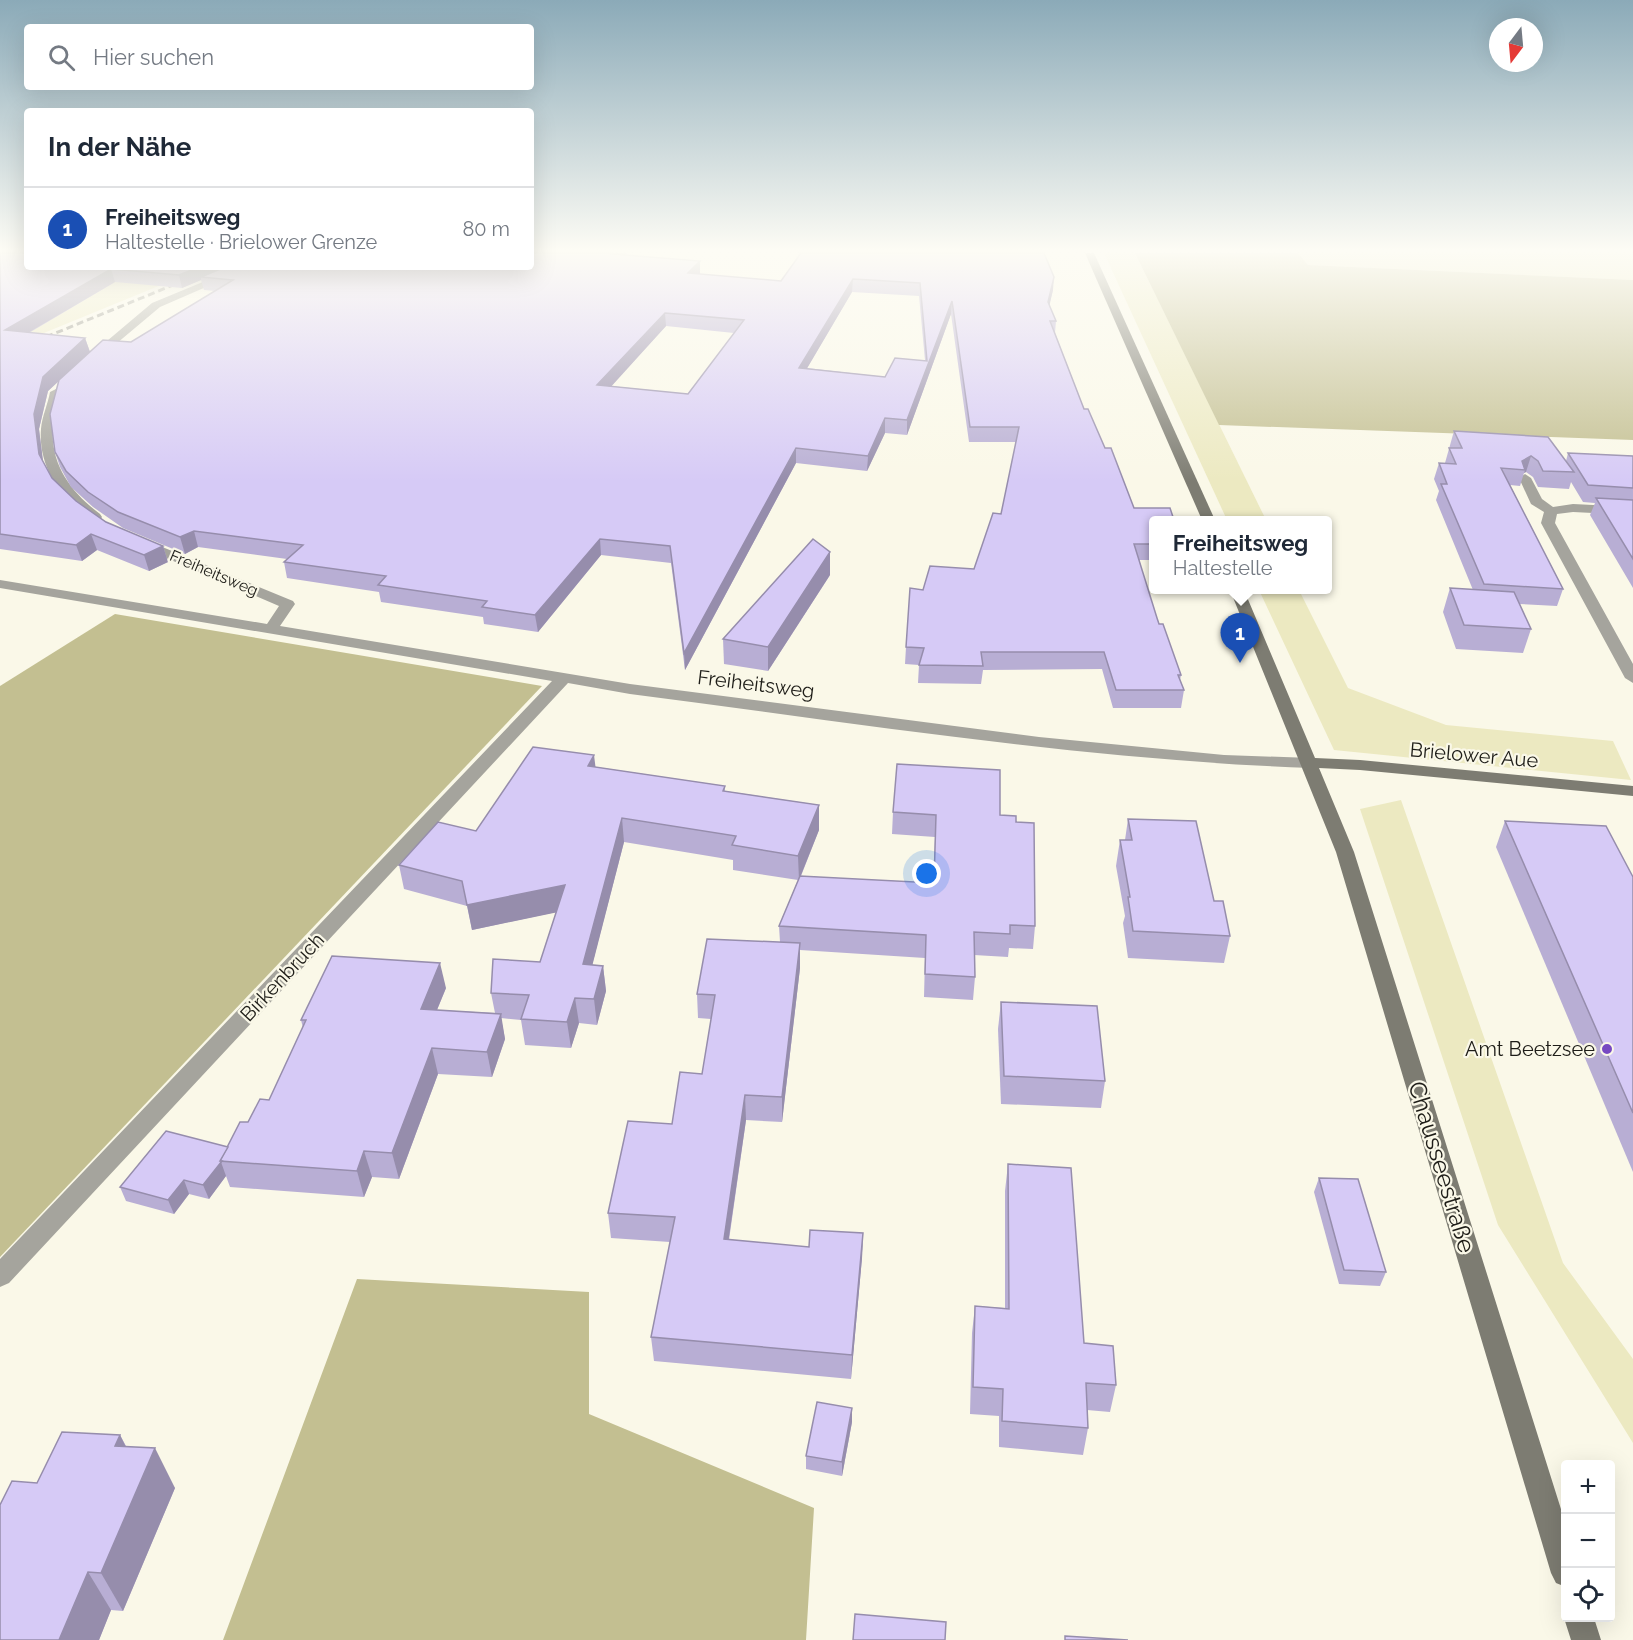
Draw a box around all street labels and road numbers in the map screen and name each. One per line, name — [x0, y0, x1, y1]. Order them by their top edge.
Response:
street label: Freiheitsweg — [167, 546, 261, 600]
street label: Freiheitsweg — [696, 665, 816, 703]
street label: Brielower Aue — [1409, 737, 1540, 773]
street label: Birkenbruch — [235, 928, 329, 1026]
street label: Chausseestraße — [1402, 1078, 1482, 1256]

